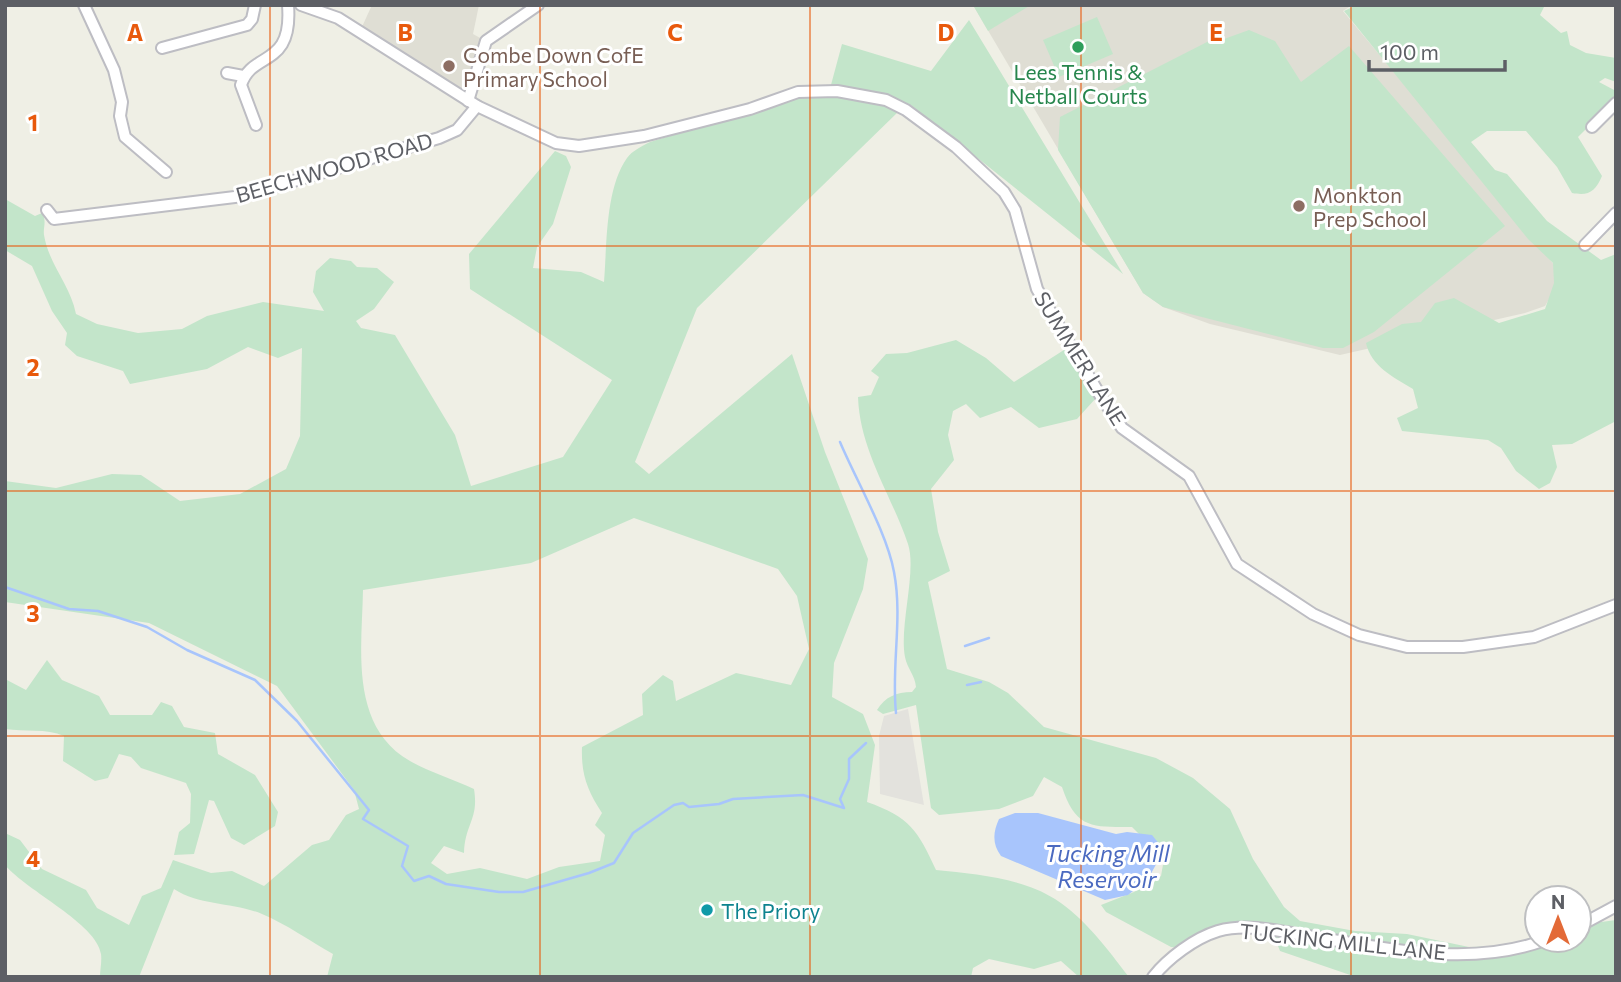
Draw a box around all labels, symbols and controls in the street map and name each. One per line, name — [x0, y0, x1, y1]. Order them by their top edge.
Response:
text: A — [127, 18, 144, 46]
text: B — [397, 18, 413, 46]
text: C — [667, 18, 683, 46]
text: D — [938, 18, 955, 46]
text: E — [1209, 18, 1223, 46]
scale bar — [1369, 28, 1506, 72]
marker: Lees Tennis & Netball Courts — [1070, 39, 1086, 55]
text: 100 m — [1380, 39, 1439, 64]
place label: Combe Down CofE Primary School — [463, 42, 644, 91]
marker: Combe Down CofE Primary School — [441, 58, 457, 74]
place label: Lees Tennis & Netball Courts — [1009, 59, 1147, 108]
text: 1 — [28, 108, 38, 136]
street label: BEECHWOOD ROAD — [233, 127, 435, 207]
place label: Monkton Prep School — [1313, 182, 1427, 231]
marker: Monkton Prep School — [1291, 198, 1307, 214]
street label: SUMMER LANE — [1030, 287, 1132, 429]
text: 2 — [26, 353, 40, 381]
text: 3 — [26, 599, 40, 627]
water label: Tucking Mill Reservoir — [1044, 839, 1171, 893]
text: 4 — [26, 844, 40, 872]
north arrow — [1523, 884, 1593, 954]
text: N — [1551, 890, 1565, 913]
place label: The Priory — [721, 898, 820, 923]
marker: The Priory — [699, 902, 715, 918]
street label: TUCKING MILL LANE — [1239, 918, 1447, 964]

